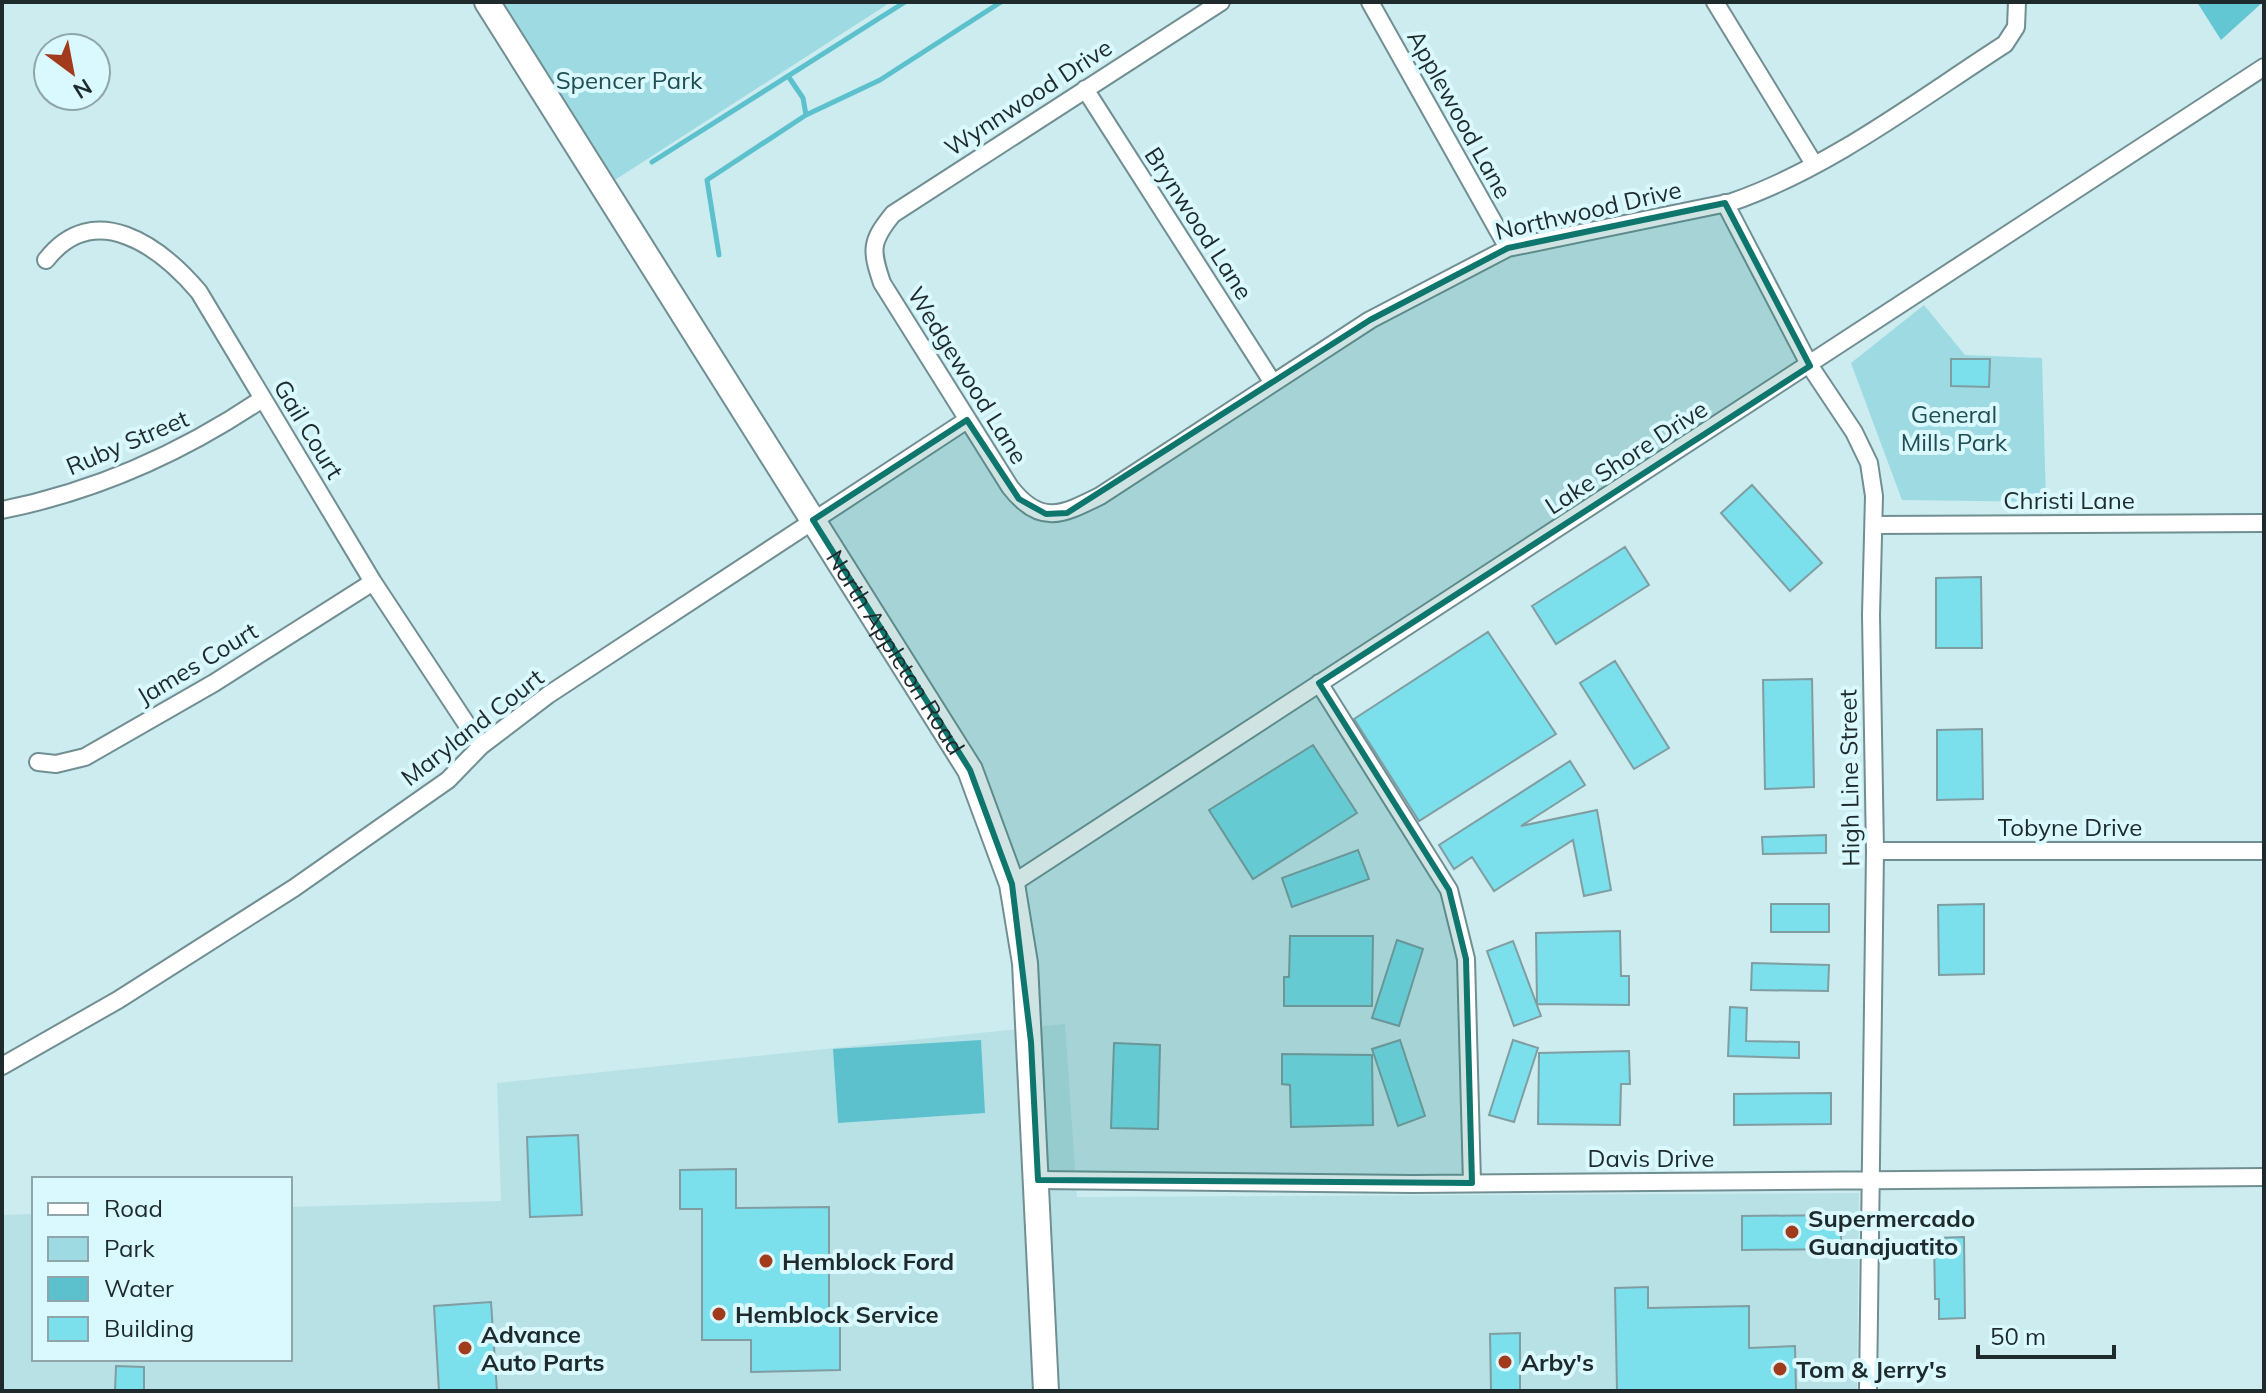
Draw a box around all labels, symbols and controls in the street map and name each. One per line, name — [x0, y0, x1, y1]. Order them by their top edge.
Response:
street label: Applewood Lane — [1401, 24, 1519, 204]
north arrow — [32, 32, 112, 112]
street label: Wynnwood Drive — [939, 32, 1117, 162]
park label: Spencer Park — [556, 65, 703, 95]
text: N — [68, 73, 97, 105]
street label: Brynwood Lane — [1139, 141, 1259, 305]
street label: Northwood Drive — [1492, 174, 1684, 246]
street label: Wedgewood Lane — [901, 281, 1035, 469]
street label: Gail Court — [268, 374, 350, 484]
street label: Lake Shore Drive — [1539, 393, 1713, 521]
park label: General Mills Park — [1901, 399, 2008, 457]
street label: Ruby Street — [61, 403, 193, 481]
street label: Christi Lane — [2003, 485, 2135, 515]
street label: North Appleton Road — [820, 544, 971, 760]
street label: James Court — [131, 615, 263, 711]
street label: Maryland Court — [395, 662, 549, 792]
street label: High Line Street — [1832, 689, 1866, 867]
street label: Tobyne Drive — [1998, 812, 2142, 842]
street label: Davis Drive — [1588, 1143, 1714, 1173]
legend — [32, 1177, 292, 1361]
text: Road — [104, 1193, 163, 1223]
place label: Supermercado Guanajuatito — [1808, 1203, 1975, 1261]
marker: Supermercado Guanajuatito — [1783, 1223, 1801, 1241]
text: Park — [104, 1233, 155, 1263]
place label: Hemblock Ford — [782, 1246, 954, 1276]
marker: Hemblock Ford — [757, 1252, 775, 1270]
text: Water — [104, 1273, 174, 1303]
place label: Hemblock Service — [735, 1299, 939, 1329]
marker: Hemblock Service — [710, 1305, 728, 1323]
scale bar — [1978, 1309, 2114, 1359]
text: Building — [104, 1313, 194, 1343]
place label: Advance Auto Parts — [481, 1319, 605, 1377]
text: 50 m — [1990, 1321, 2046, 1351]
marker: Advance Auto Parts — [456, 1339, 474, 1357]
place label: Arby's — [1521, 1347, 1594, 1377]
marker: Arby's — [1496, 1353, 1514, 1371]
place label: Tom & Jerry's — [1796, 1354, 1947, 1384]
marker: Tom & Jerry's — [1771, 1360, 1789, 1378]

